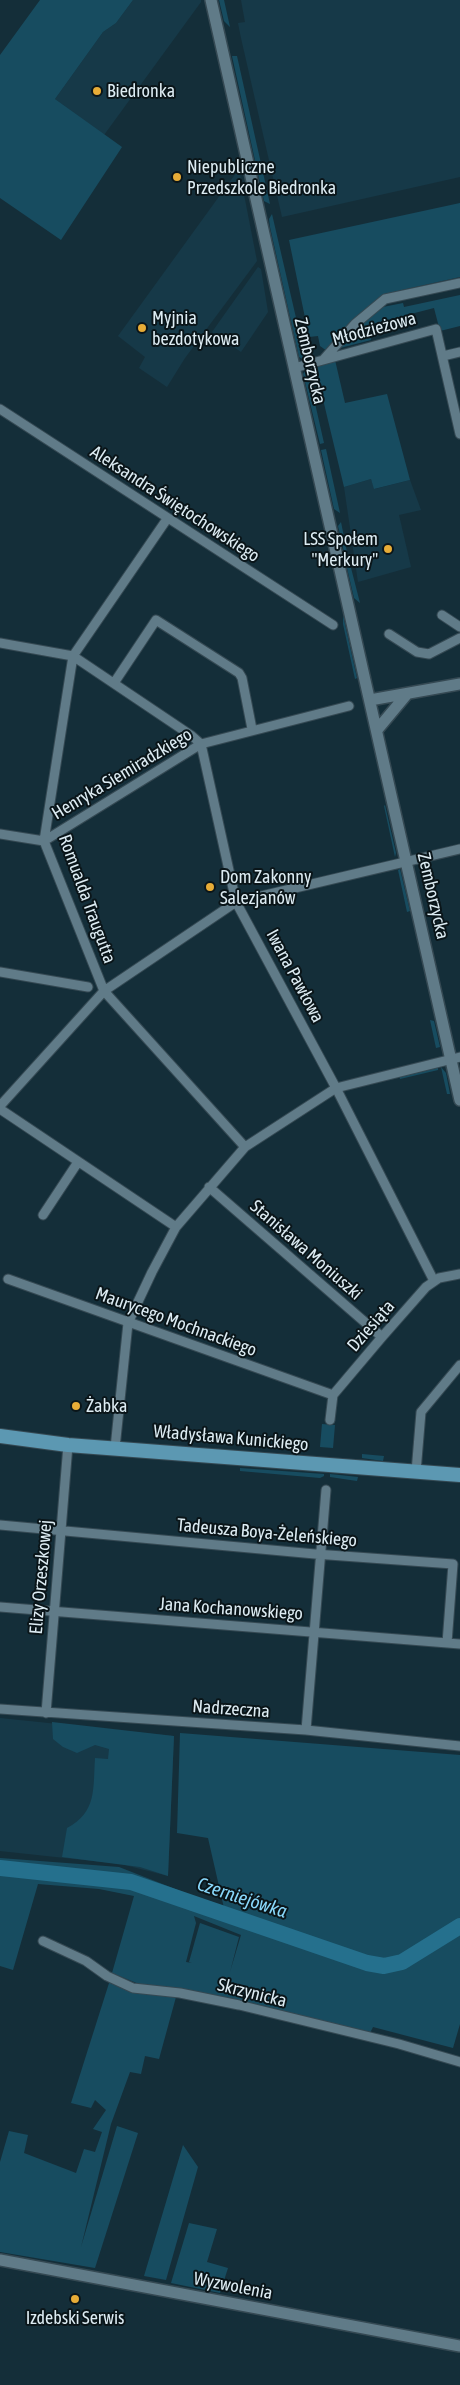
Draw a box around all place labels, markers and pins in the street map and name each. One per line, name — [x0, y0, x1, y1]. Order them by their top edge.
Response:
place label: Biedronka — [107, 80, 175, 102]
marker: Biedronka — [91, 85, 103, 97]
place label: Niepubliczne Przedszkole Biedronka — [187, 156, 336, 198]
marker: Niepubliczne Przedszkole Biedronka — [171, 171, 183, 183]
place label: Myjnia bezdotykowa — [152, 307, 239, 350]
marker: Myjnia bezdotykowa — [136, 322, 148, 334]
place label: LSS Społem "Merkury" — [303, 528, 378, 570]
marker: LSS Społem "Merkury" — [382, 543, 394, 555]
place label: Dom Zakonny Salezjanów — [220, 866, 311, 909]
marker: Dom Zakonny Salezjanów — [204, 881, 216, 893]
place label: Żabka — [86, 1395, 127, 1417]
marker: Żabka — [70, 1400, 82, 1412]
marker: Izdebski Serwis — [69, 2293, 81, 2305]
place label: Izdebski Serwis — [26, 2307, 124, 2329]

